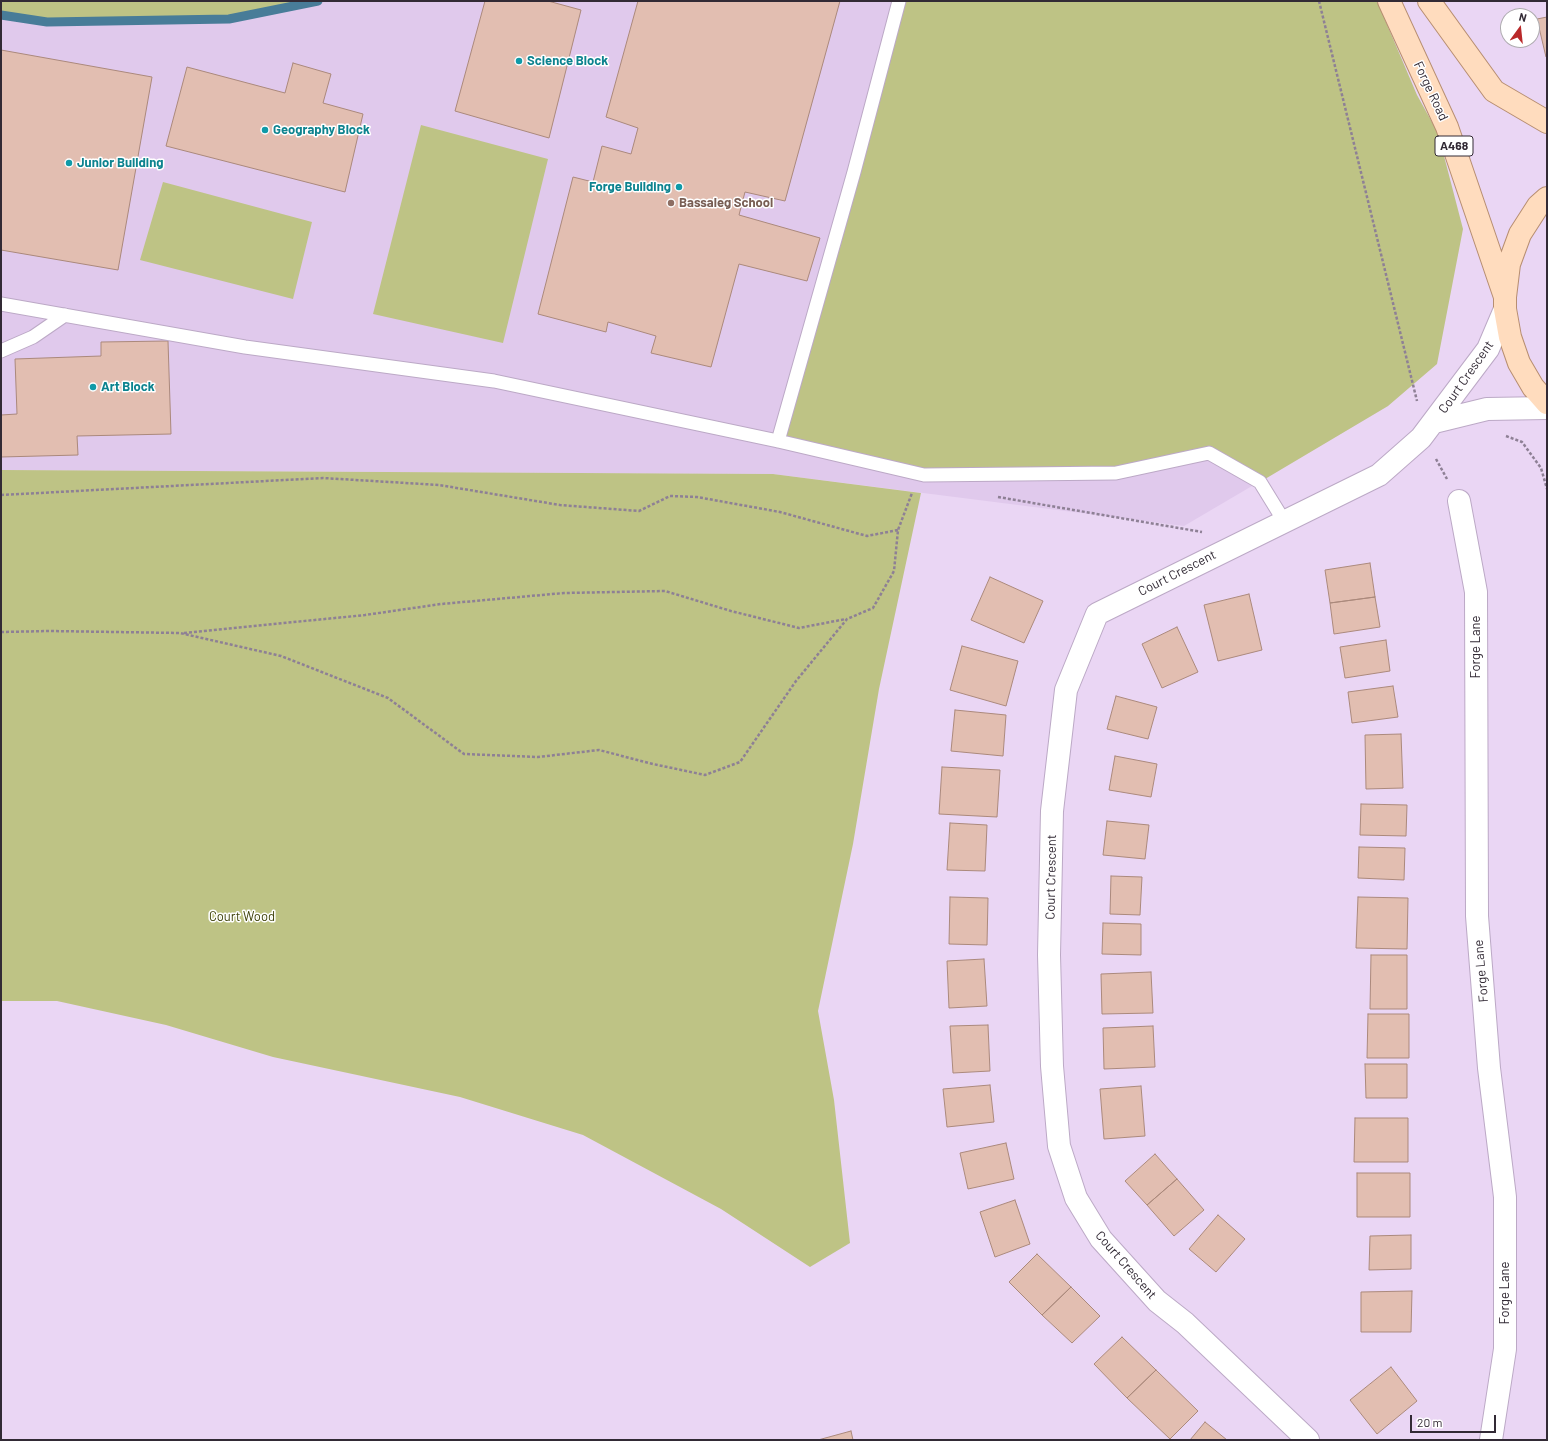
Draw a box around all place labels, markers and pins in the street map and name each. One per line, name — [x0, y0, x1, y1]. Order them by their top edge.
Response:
place label: Science Block — [527, 53, 608, 69]
marker: Science Block — [514, 56, 524, 66]
place label: Geography Block — [273, 122, 370, 138]
marker: Geography Block — [260, 125, 270, 135]
place label: Junior Building — [77, 155, 163, 171]
marker: Junior Building — [64, 158, 74, 168]
place label: Forge Building — [589, 179, 671, 195]
marker: Forge Building — [674, 182, 684, 192]
place label: Bassaleg School — [679, 195, 773, 211]
marker: Bassaleg School — [666, 198, 676, 208]
place label: Art Block — [101, 379, 155, 395]
marker: Art Block — [88, 382, 98, 392]

